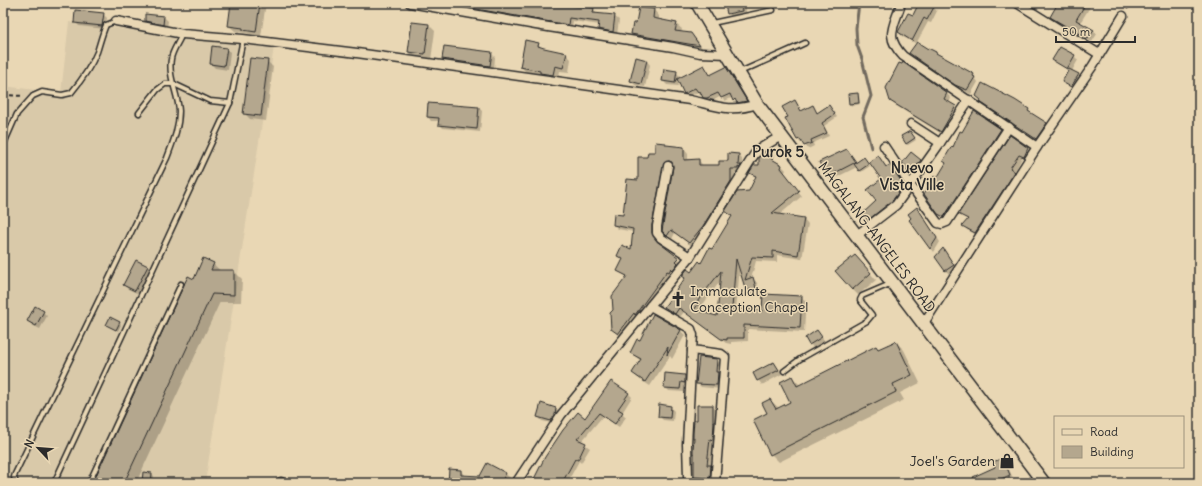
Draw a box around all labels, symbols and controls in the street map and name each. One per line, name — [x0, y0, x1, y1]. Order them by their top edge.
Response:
scale bar — [1056, 18, 1135, 44]
text: 50 m — [1062, 24, 1091, 39]
district label: Purok 5 — [752, 142, 804, 161]
street label: MAGALANG-ANGELES ROAD — [814, 158, 940, 316]
district label: Nuevo Vista Ville — [880, 158, 944, 194]
place label: Immaculate Conception Chapel — [690, 282, 808, 316]
church icon: Immaculate Conception Chapel — [669, 290, 687, 308]
legend — [1054, 416, 1184, 468]
text: Road — [1090, 424, 1118, 439]
north arrow — [18, 428, 58, 468]
text: N — [21, 437, 37, 450]
text: Building — [1090, 444, 1134, 459]
place label: Joel's Garden — [910, 452, 995, 470]
shop icon: Joel's Garden — [998, 452, 1016, 470]

